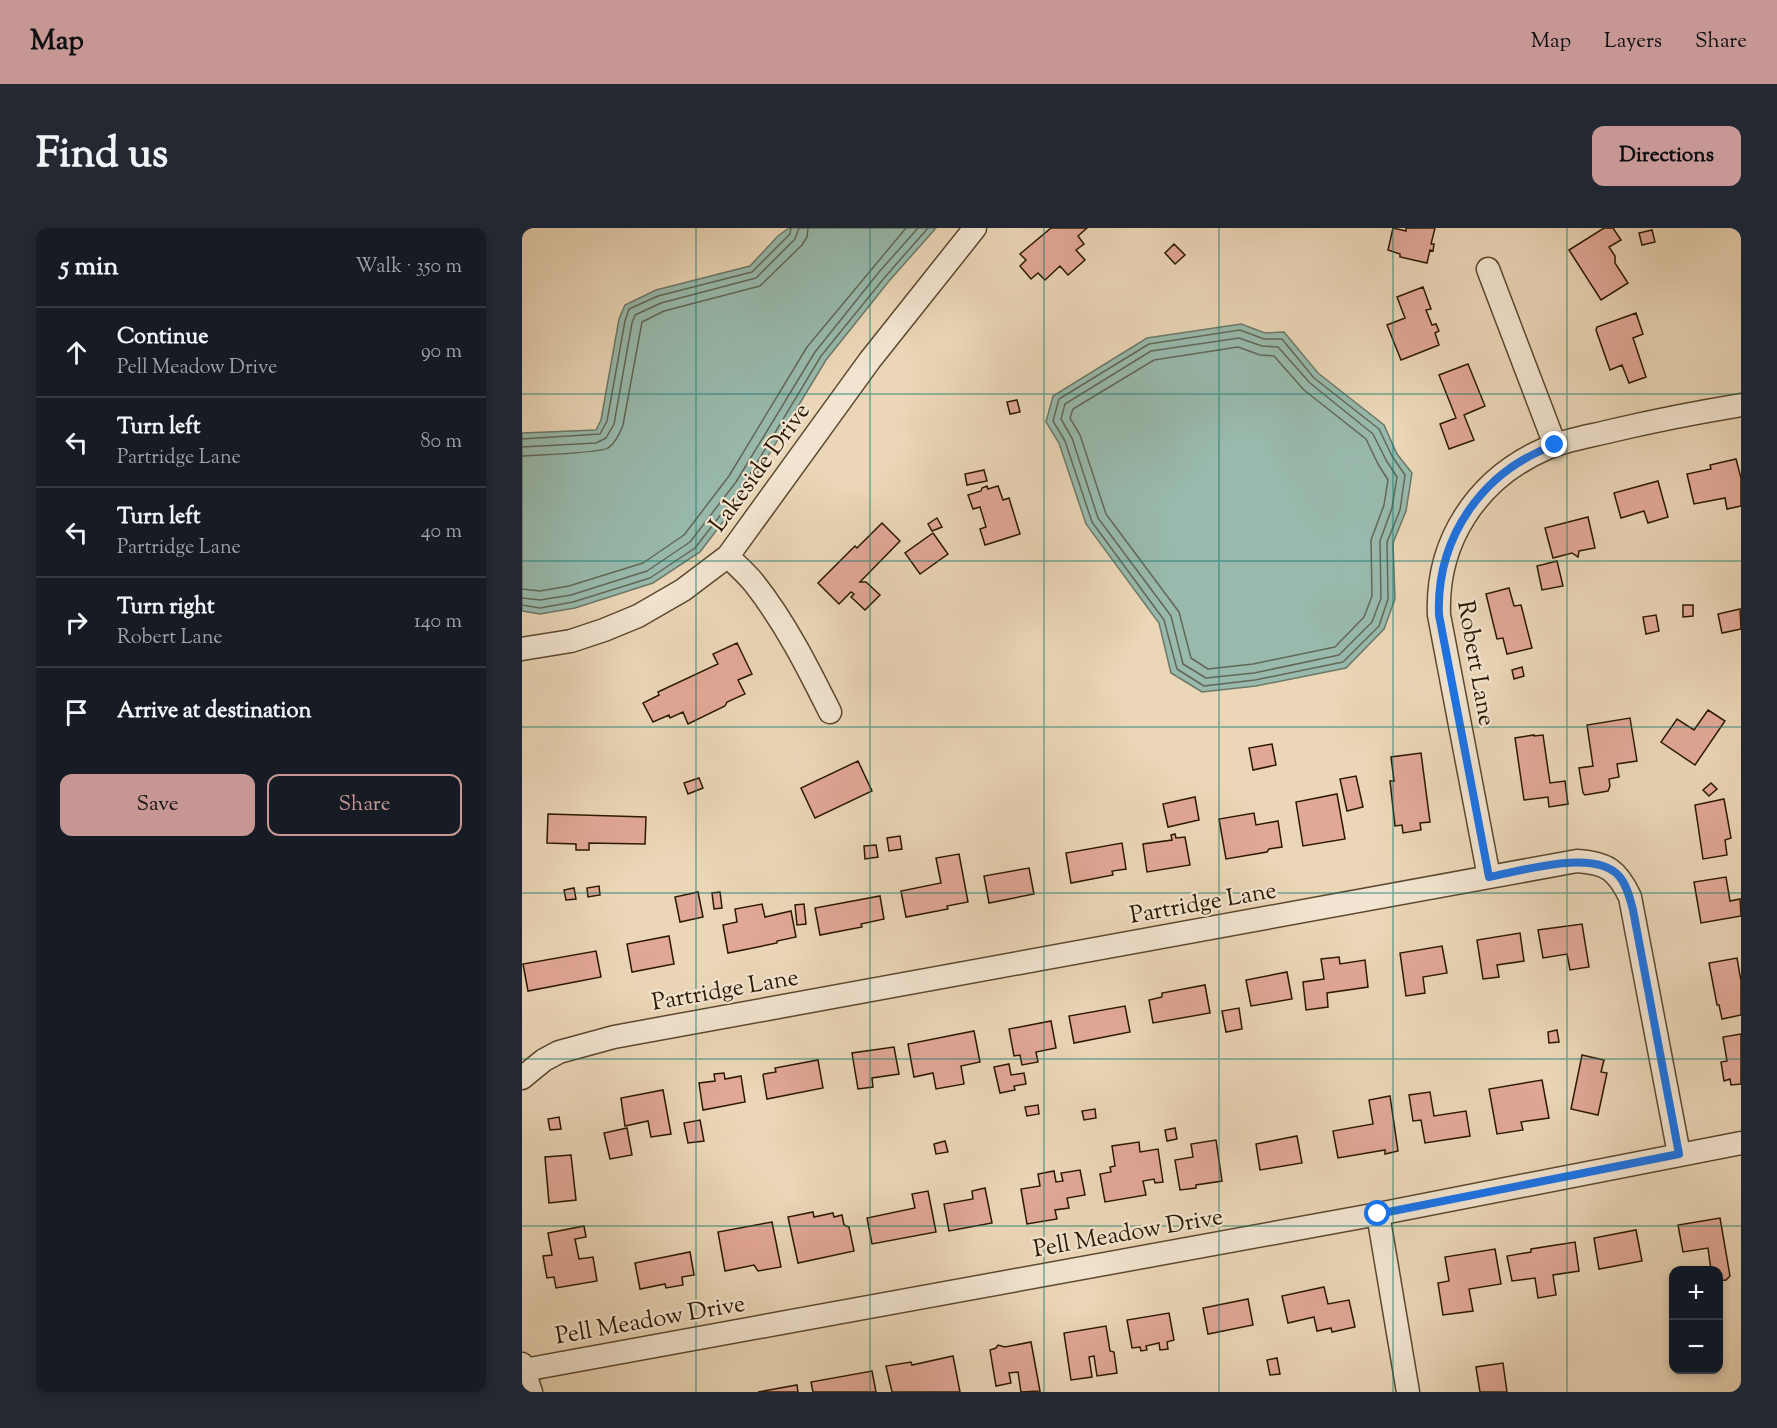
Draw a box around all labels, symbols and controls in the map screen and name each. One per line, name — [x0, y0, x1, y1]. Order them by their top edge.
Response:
text: Map — [30, 22, 84, 62]
text: Map — [1531, 27, 1571, 57]
text: Layers — [1604, 27, 1662, 57]
text: Share — [1695, 27, 1747, 57]
text: Find us — [36, 126, 168, 186]
button: Directions — [1592, 126, 1741, 186]
text: 5 min — [60, 249, 119, 286]
text: Walk · 350 m — [355, 253, 462, 282]
text: Continue — [117, 322, 208, 354]
icon: ahead — [60, 336, 93, 369]
text: 90 m — [421, 338, 462, 367]
text: Pell Meadow Drive — [117, 354, 277, 383]
street label: Lakeside Drive — [702, 396, 819, 540]
text: Turn left — [117, 412, 200, 444]
icon: left — [60, 426, 93, 459]
text: 80 m — [421, 428, 462, 457]
route end — [1541, 431, 1567, 457]
text: Partridge Lane — [117, 444, 241, 473]
text: Turn left — [117, 502, 200, 534]
icon: left — [60, 516, 93, 549]
text: 40 m — [421, 518, 462, 547]
text: Partridge Lane — [117, 534, 241, 563]
text: Turn right — [117, 592, 214, 624]
street label: Robert Lane — [1447, 598, 1503, 729]
icon: right — [60, 606, 93, 639]
text: 140 m — [414, 608, 462, 637]
text: Robert Lane — [117, 624, 223, 653]
icon: arrive — [60, 696, 93, 729]
text: Arrive at destination — [117, 696, 312, 728]
button: Save — [60, 774, 255, 836]
button: Share — [267, 774, 462, 836]
street label: Partridge Lane — [1127, 874, 1280, 934]
street label: Partridge Lane — [649, 961, 802, 1021]
route start — [1364, 1200, 1390, 1226]
street label: Pell Meadow Drive — [1031, 1201, 1226, 1267]
map controls — [1669, 1266, 1723, 1374]
button: + — [1669, 1266, 1723, 1320]
street label: Pell Meadow Drive — [553, 1288, 748, 1354]
button: − — [1669, 1320, 1723, 1374]

